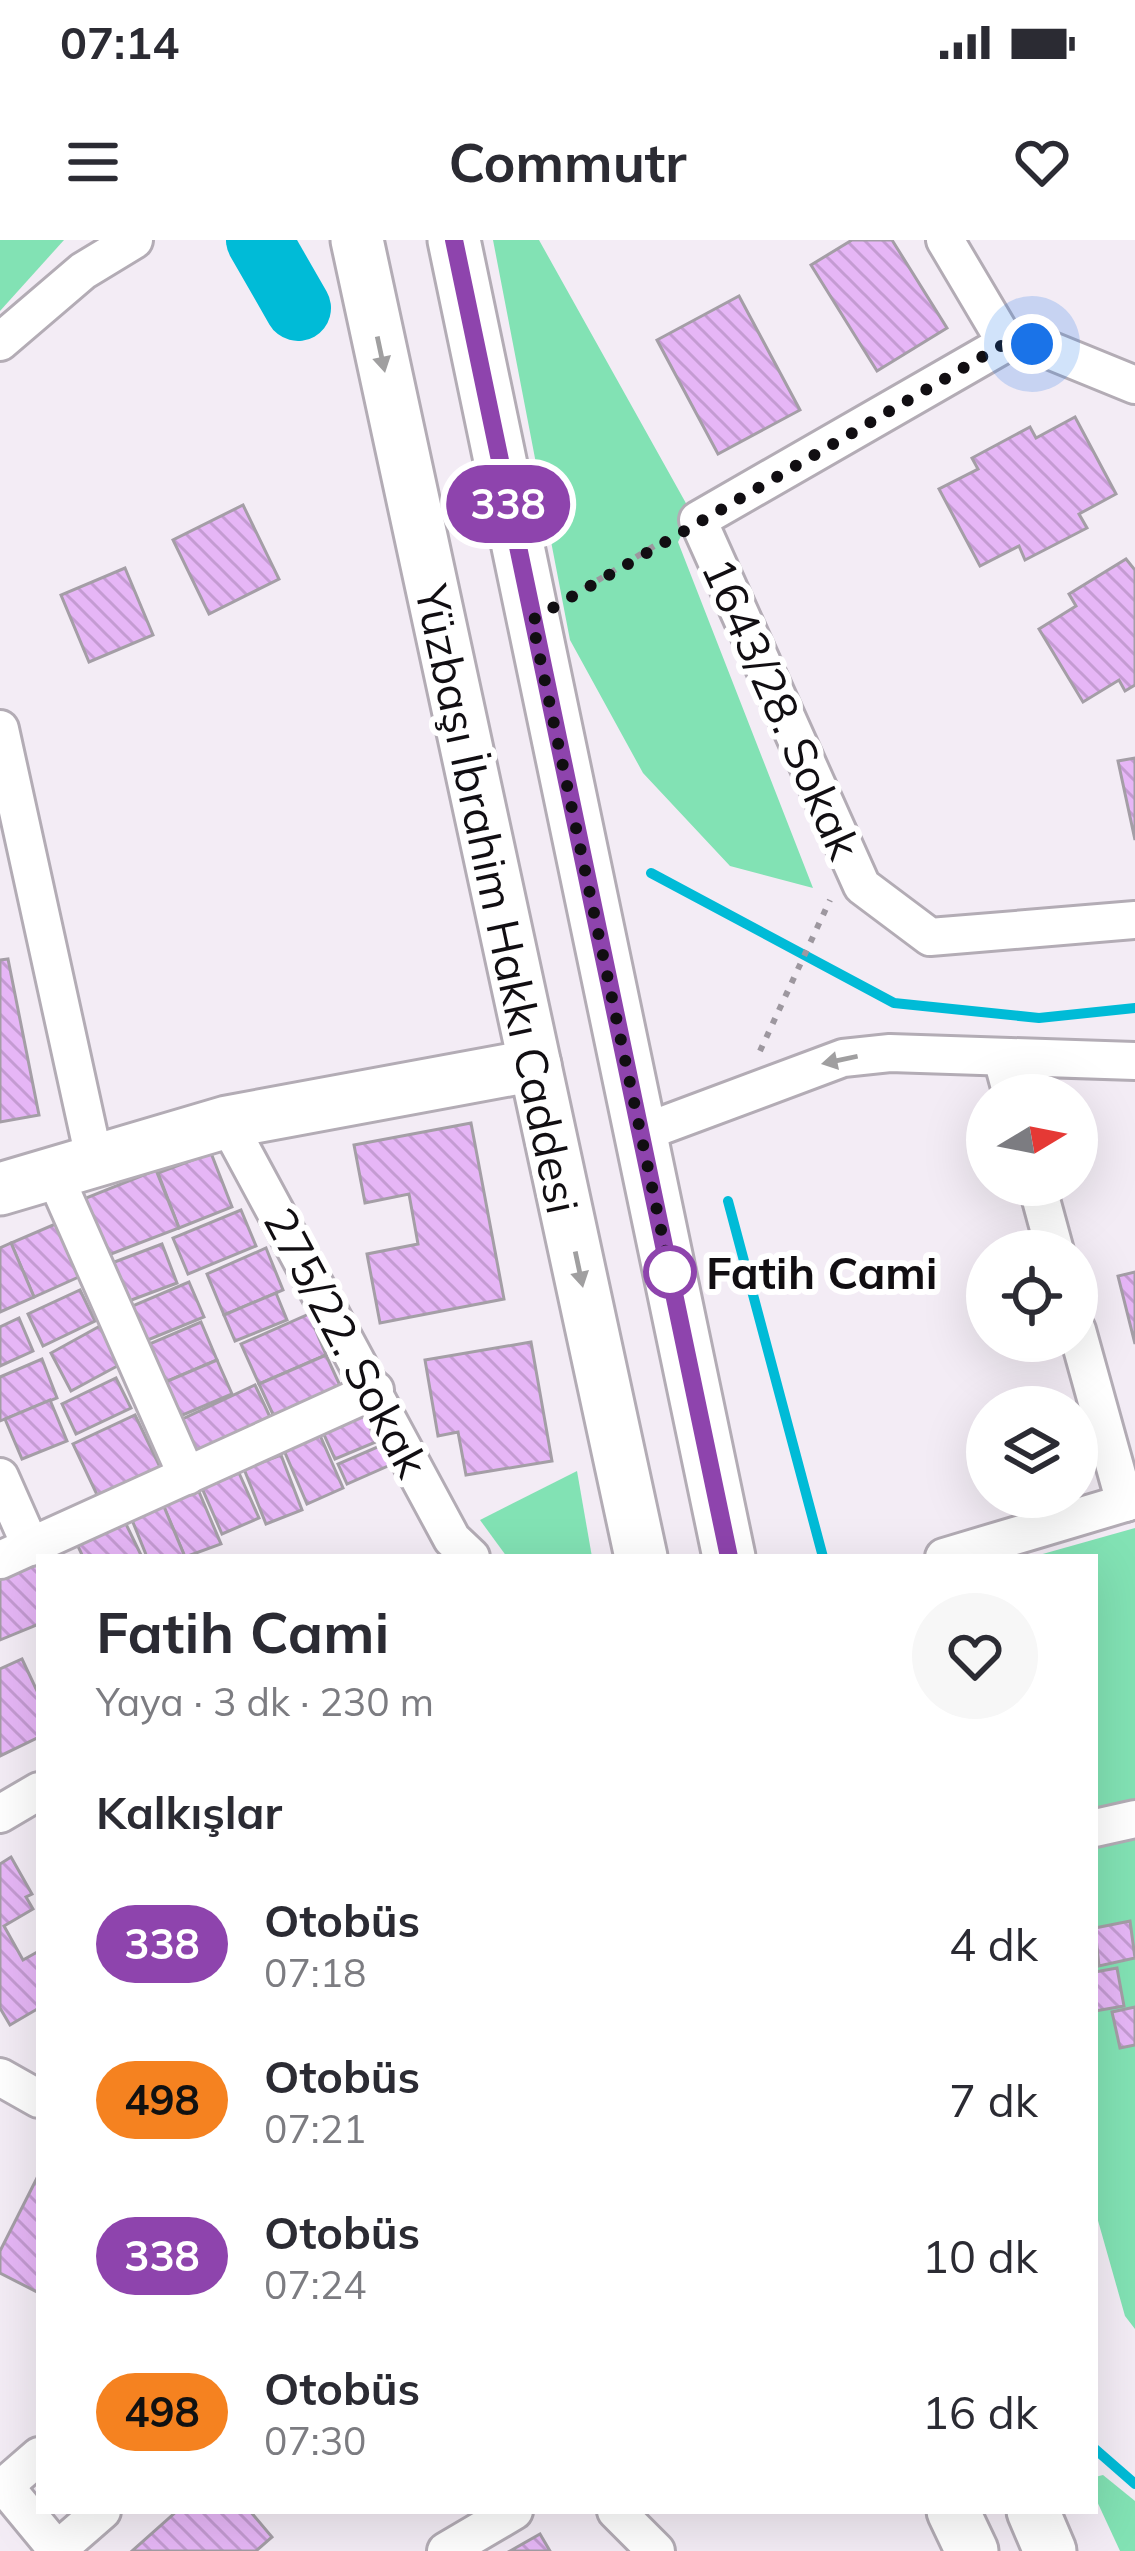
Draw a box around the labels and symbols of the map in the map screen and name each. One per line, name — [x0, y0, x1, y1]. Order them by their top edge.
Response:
your location — [1002, 314, 1062, 374]
one-way arrow — [373, 336, 392, 374]
line badge: 338 — [439, 465, 577, 543]
street label: 1643/28. Sokak — [691, 549, 874, 868]
street label: Yüzbaşı İbrahim Hakkı Caddesi — [404, 579, 592, 1218]
one-way arrow — [821, 1052, 859, 1071]
north arrow — [966, 1074, 1098, 1206]
street label: 275/22. Sokak — [253, 1198, 442, 1487]
place label: Fatih Cami — [706, 1244, 938, 1300]
marker: Fatih Cami — [645, 1247, 695, 1297]
one-way arrow — [570, 1251, 589, 1289]

